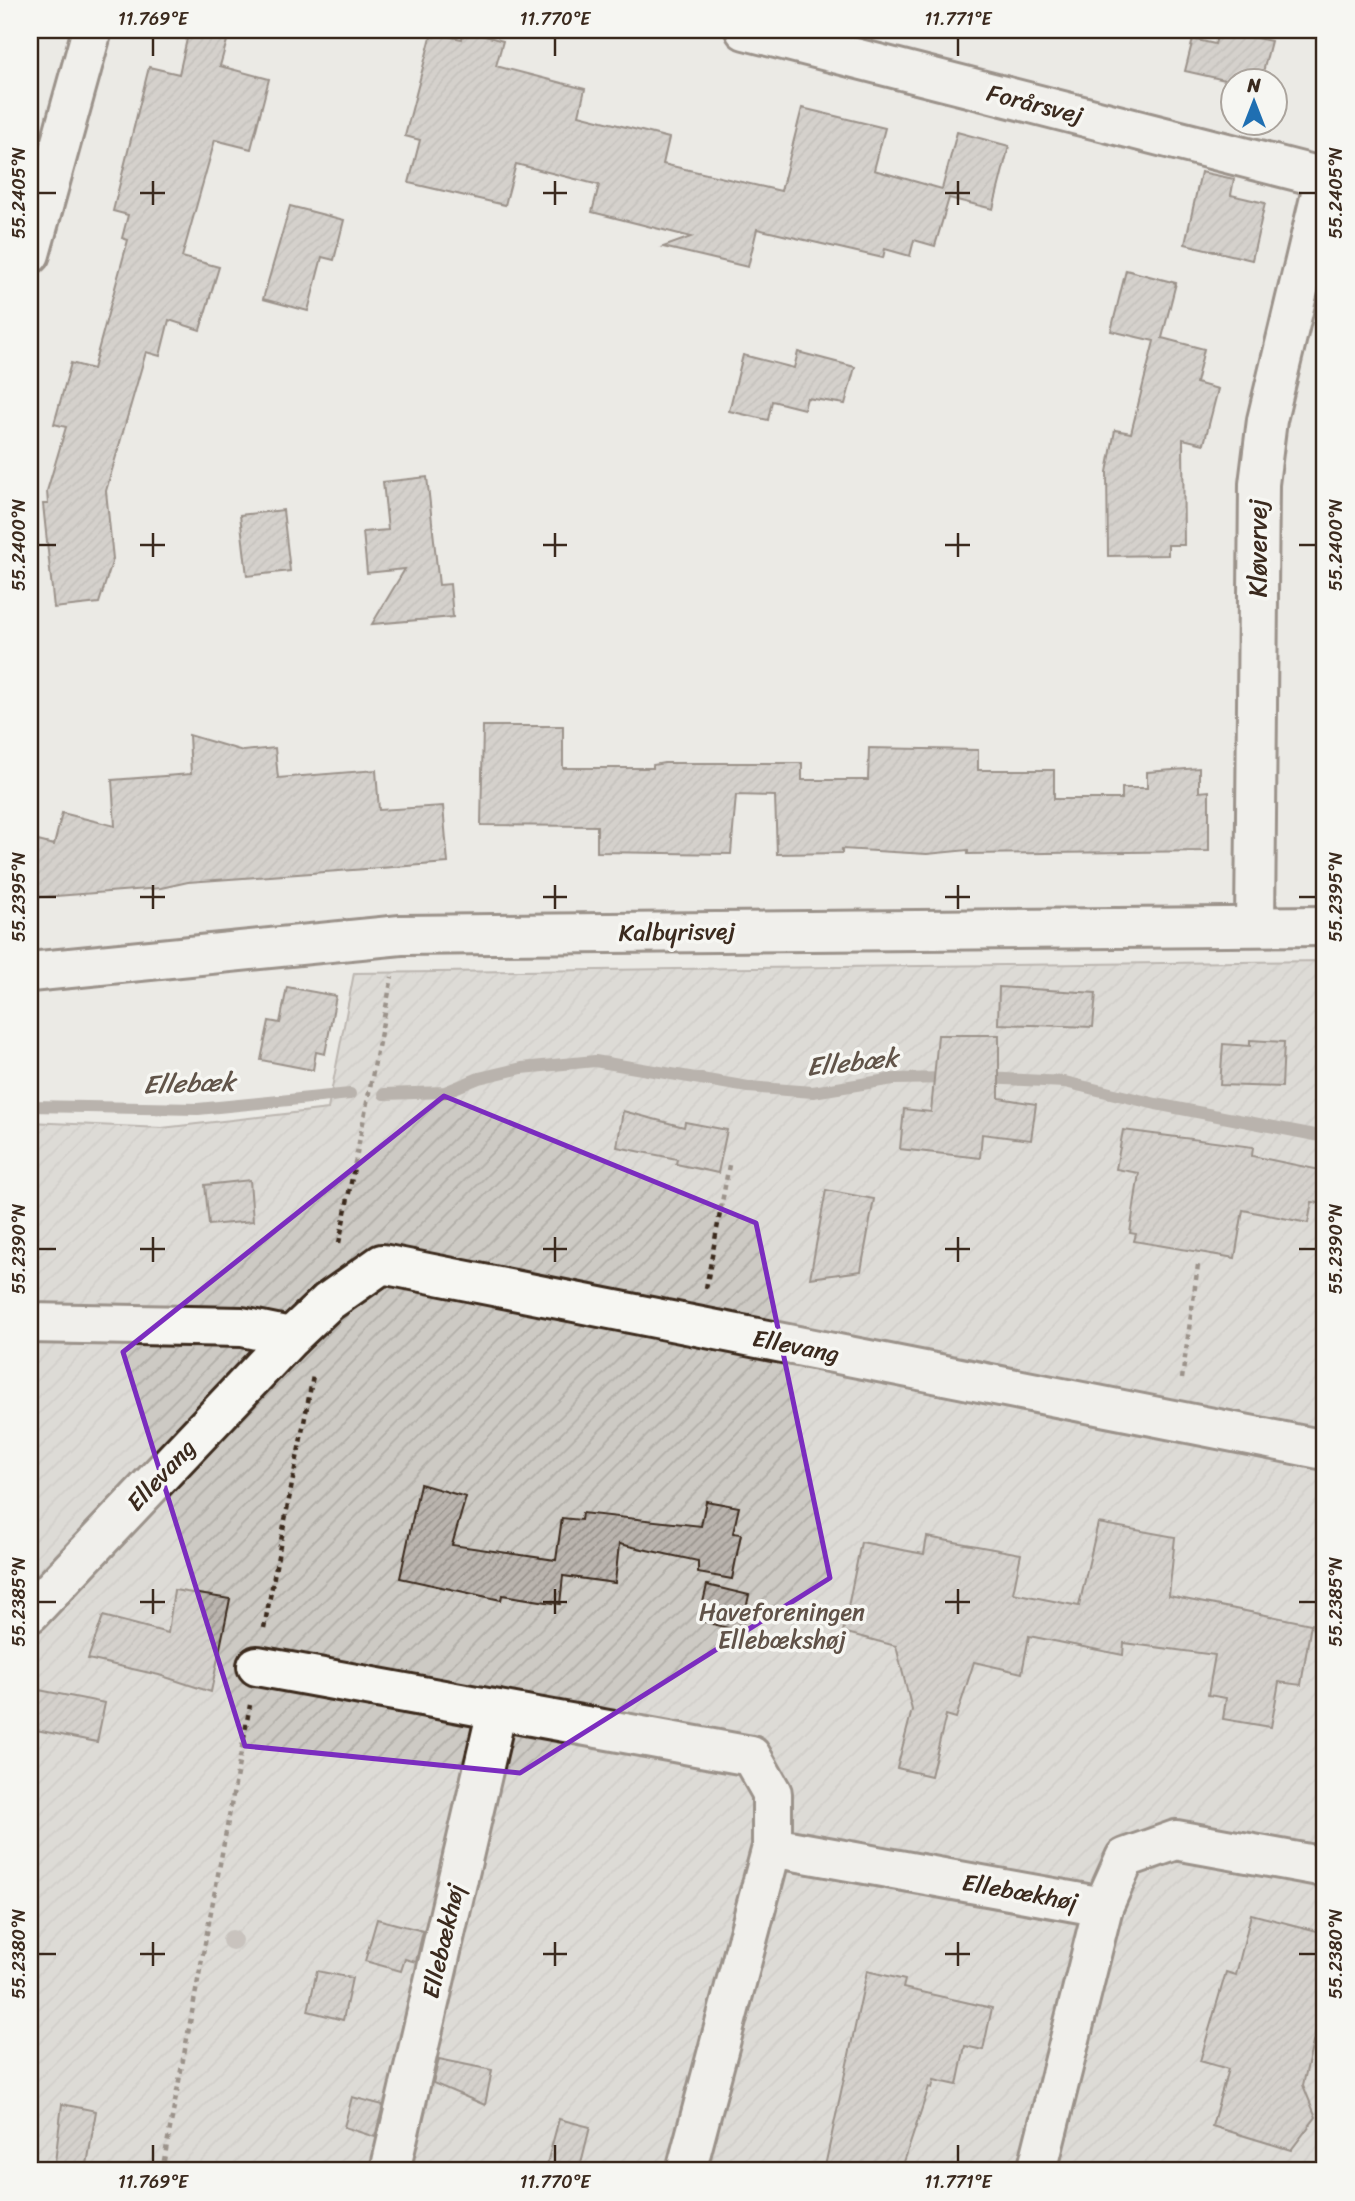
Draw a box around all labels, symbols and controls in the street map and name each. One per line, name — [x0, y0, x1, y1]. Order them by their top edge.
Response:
text: 11.769°E — [118, 3, 189, 35]
text: 11.770°E — [520, 3, 591, 35]
text: 11.771°E — [925, 3, 992, 35]
north arrow — [1218, 66, 1288, 136]
text: N — [1246, 69, 1261, 102]
street label: Forårsvej — [982, 72, 1088, 136]
text: 55.2405°N — [3, 147, 35, 239]
text: 55.2405°N — [1320, 147, 1352, 239]
text: 55.2400°N — [3, 498, 35, 591]
text: 55.2400°N — [1320, 498, 1352, 591]
street label: Kløvervej — [1237, 499, 1279, 597]
text: 55.2395°N — [3, 852, 35, 942]
text: 55.2395°N — [1320, 852, 1352, 942]
street label: Kalbyrisvej — [618, 910, 736, 954]
water label: Ellebæk — [804, 1034, 903, 1090]
water label: Ellebæk — [142, 1058, 239, 1108]
text: 55.2390°N — [3, 1203, 35, 1294]
text: 55.2390°N — [1320, 1203, 1352, 1294]
street label: Ellevang — [749, 1317, 843, 1375]
street label: Ellevang — [116, 1429, 206, 1521]
text: 55.2385°N — [3, 1557, 35, 1647]
text: 55.2385°N — [1320, 1557, 1352, 1647]
park label: Haveforeningen Ellebækshøj — [699, 1591, 865, 1661]
street label: Ellebækhøj — [959, 1861, 1082, 1923]
street label: Ellebækhøj — [409, 1879, 477, 2002]
text: 55.2380°N — [3, 1908, 35, 1999]
text: 55.2380°N — [1320, 1908, 1352, 1999]
text: 11.769°E — [118, 2166, 189, 2198]
text: 11.770°E — [520, 2166, 591, 2198]
text: 11.771°E — [925, 2166, 992, 2198]

